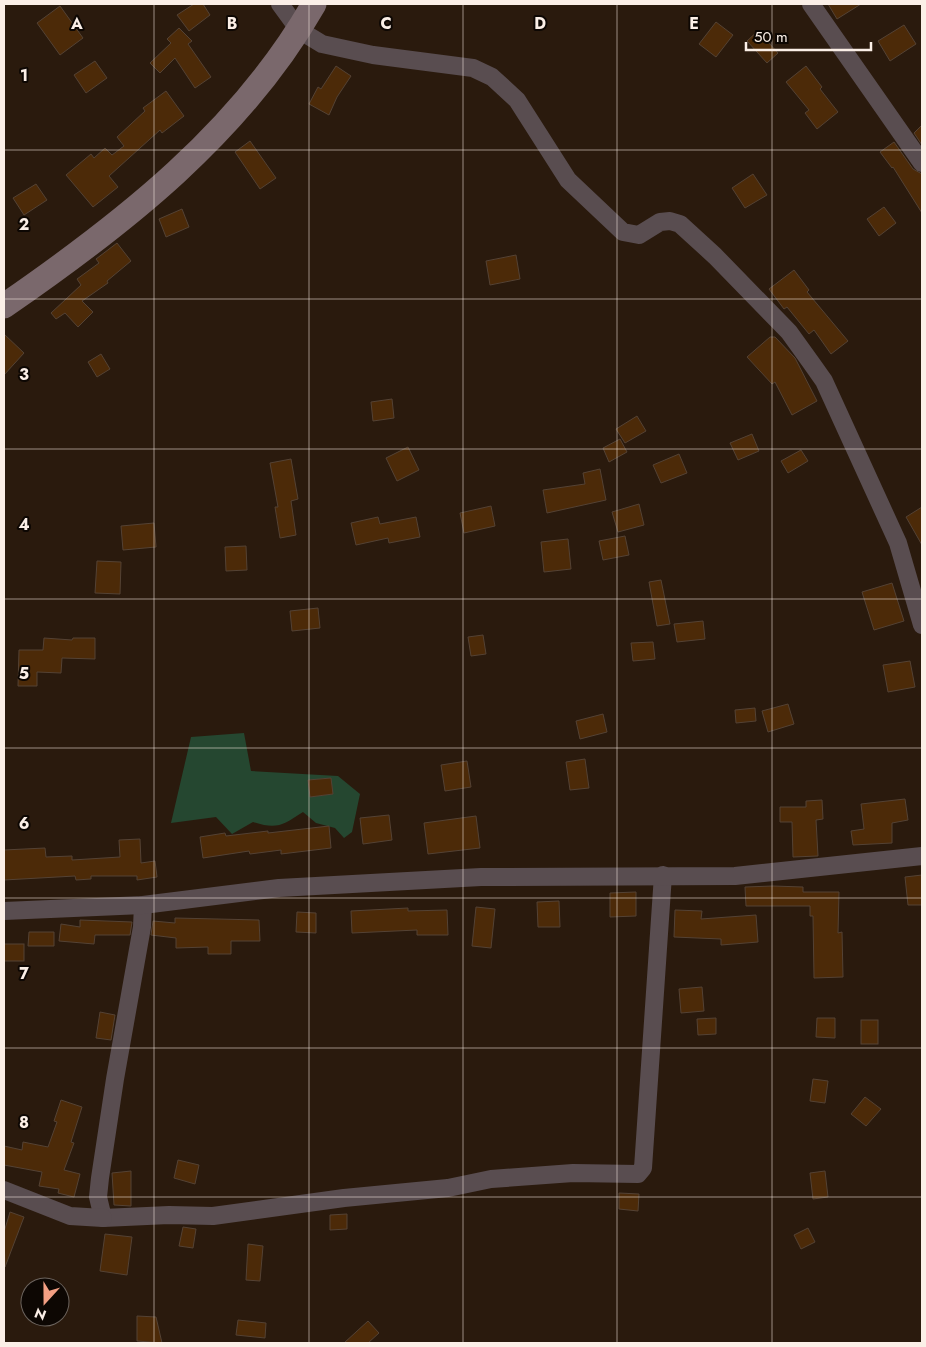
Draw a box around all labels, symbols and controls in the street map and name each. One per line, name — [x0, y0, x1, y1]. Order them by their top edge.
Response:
text: A — [70, 12, 83, 35]
text: B — [227, 12, 237, 35]
text: C — [380, 12, 392, 35]
text: D — [534, 12, 546, 35]
text: E — [689, 12, 699, 35]
scale bar — [746, 20, 871, 52]
text: 50 m — [754, 26, 788, 48]
text: 1 — [20, 64, 28, 87]
text: 2 — [19, 213, 29, 236]
text: 3 — [19, 363, 29, 386]
text: 4 — [18, 513, 30, 536]
text: 5 — [19, 662, 29, 685]
text: 6 — [19, 812, 29, 835]
text: 7 — [19, 962, 29, 985]
text: 8 — [19, 1111, 29, 1134]
north arrow — [20, 1277, 70, 1327]
text: N — [32, 1303, 49, 1325]

